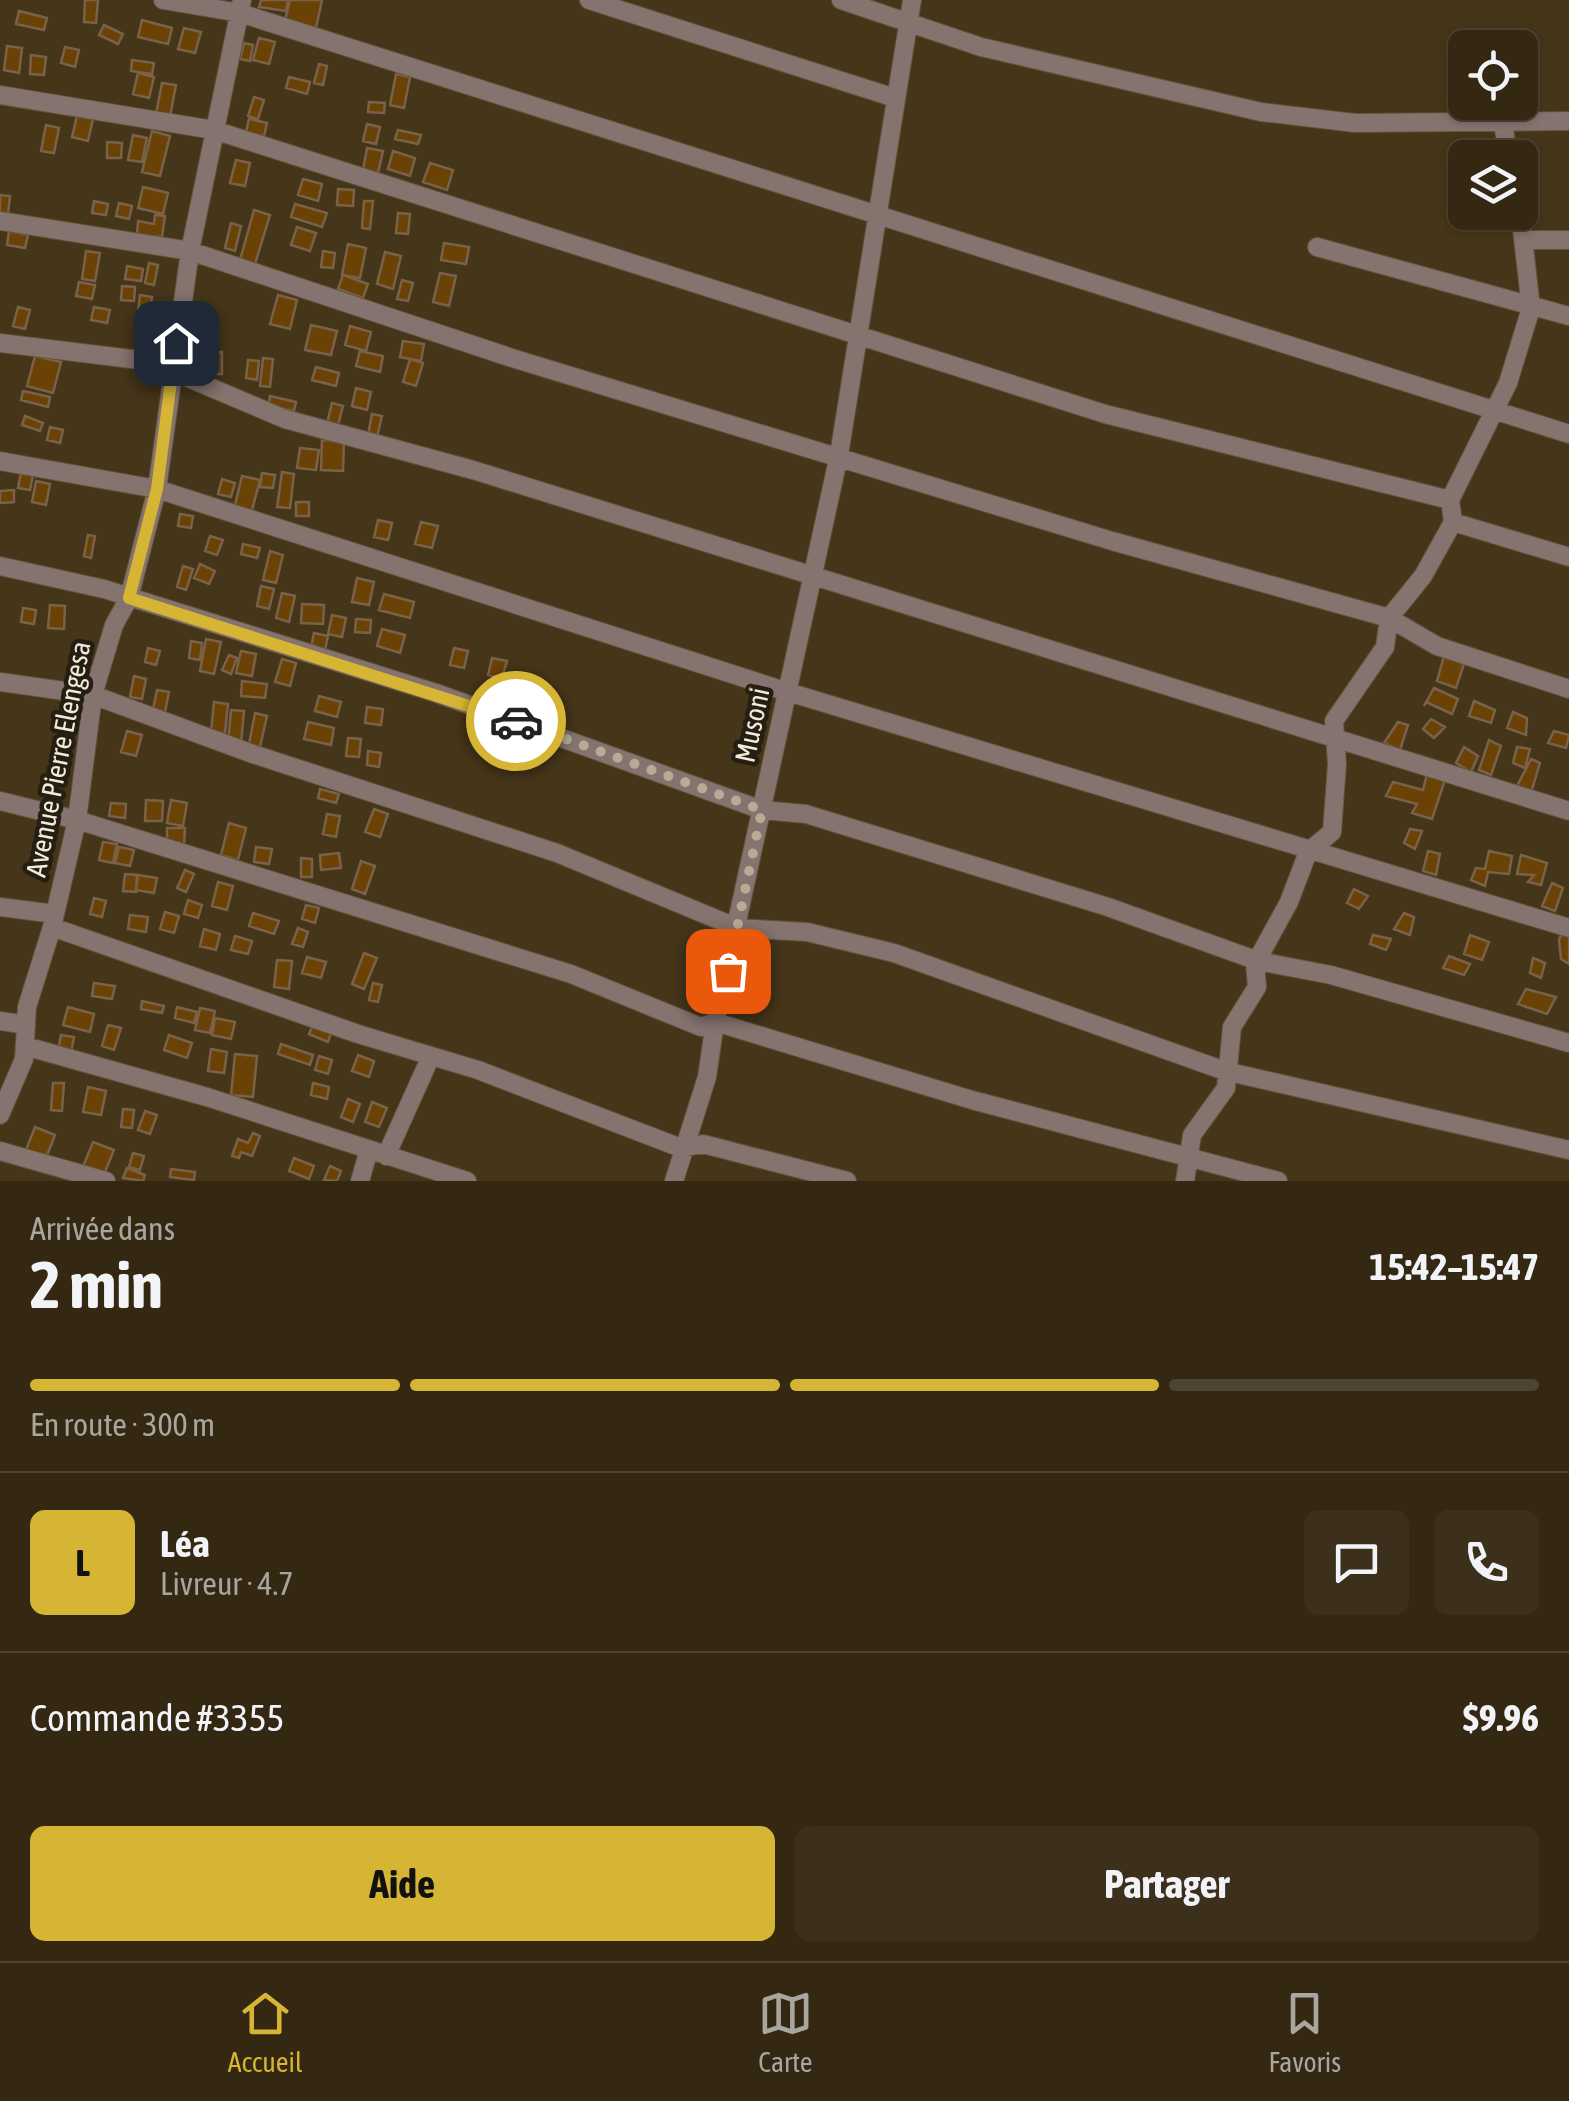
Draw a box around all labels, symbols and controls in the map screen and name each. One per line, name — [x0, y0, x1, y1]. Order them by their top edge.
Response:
map controls — [1448, 30, 1538, 230]
button: locate — [1448, 30, 1538, 120]
button: layers — [1448, 140, 1538, 230]
pin — [134, 301, 219, 386]
icon: home — [149, 316, 204, 371]
street label: Avenue Pierre Elengesa — [19, 639, 97, 879]
courier — [466, 671, 566, 771]
street label: Musoni — [729, 685, 775, 765]
icon: car — [489, 694, 544, 749]
pin — [686, 929, 771, 1014]
icon: bag — [701, 944, 756, 999]
text: Arrivée dans — [30, 1210, 175, 1247]
text: 15:42–15:47 — [1369, 1245, 1539, 1288]
text: 2 min — [30, 1247, 163, 1322]
text: En route · 300 m — [30, 1406, 215, 1443]
button: chat — [1304, 1510, 1409, 1615]
button: phone — [1434, 1510, 1539, 1615]
text: Léa — [160, 1522, 210, 1565]
text: L — [75, 1541, 90, 1584]
text: Livreur · 4.7 — [160, 1565, 293, 1602]
text: Commande #3355 — [30, 1696, 284, 1739]
text: $9.96 — [1463, 1696, 1539, 1739]
button: Aide — [30, 1826, 775, 1941]
button: Partager — [795, 1826, 1539, 1941]
tab: Accueil — [228, 1986, 302, 2078]
tab: Carte — [758, 1986, 813, 2078]
tab: Favoris — [1268, 1986, 1341, 2078]

